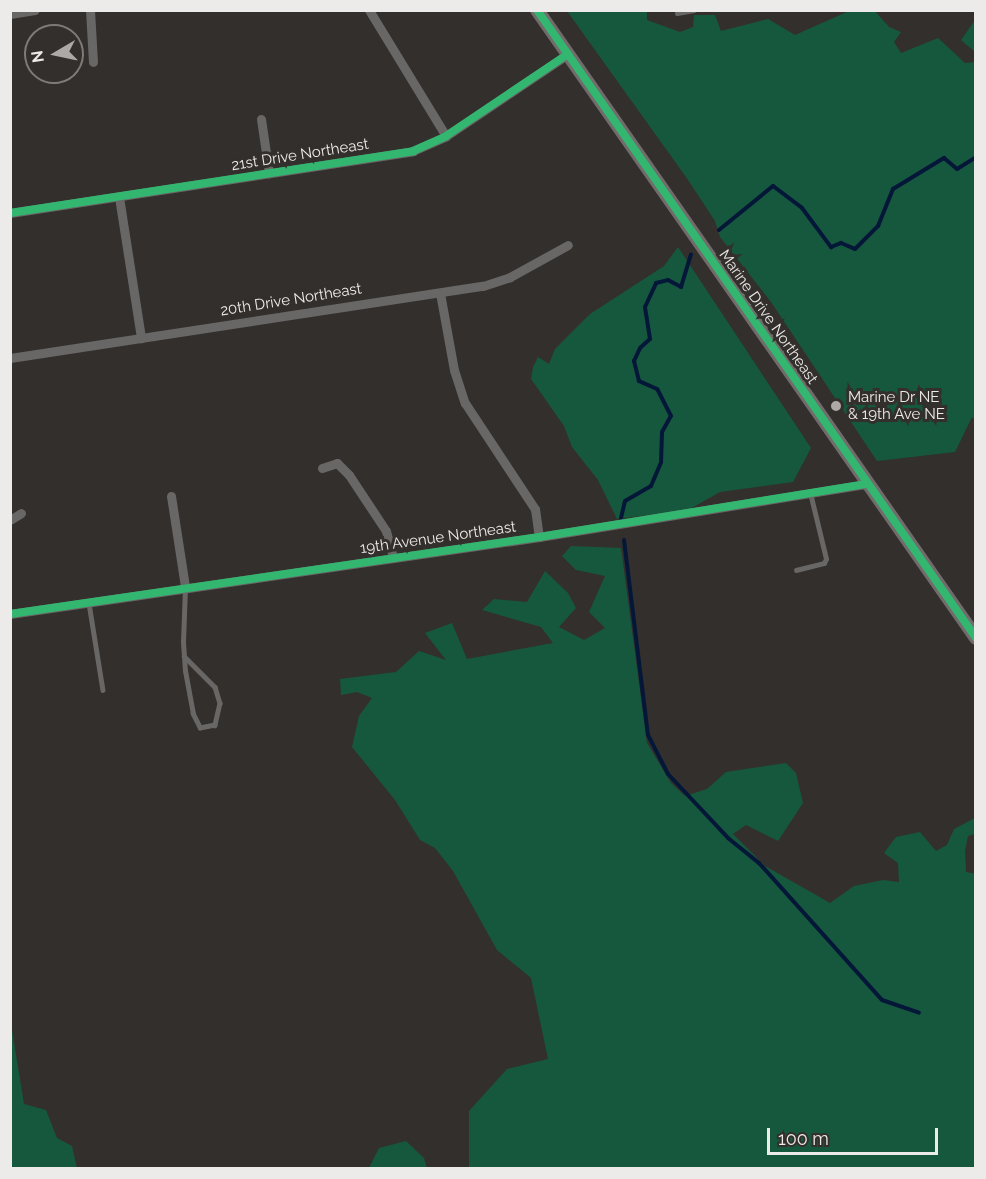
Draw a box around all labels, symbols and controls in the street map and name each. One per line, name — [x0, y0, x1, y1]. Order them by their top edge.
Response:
north arrow — [24, 24, 84, 84]
text: N — [27, 49, 48, 64]
street label: 21st Drive Northeast — [230, 135, 370, 175]
street label: Marine Drive Northeast — [715, 247, 821, 387]
street label: 20th Drive Northeast — [219, 280, 363, 320]
place label: Marine Dr NE & 19th Ave NE — [848, 388, 945, 423]
marker: Marine Dr NE & 19th Ave NE — [829, 399, 843, 413]
street label: 19th Avenue Northeast — [359, 518, 517, 558]
scale bar — [770, 1116, 941, 1154]
text: 100 m — [778, 1128, 829, 1149]

